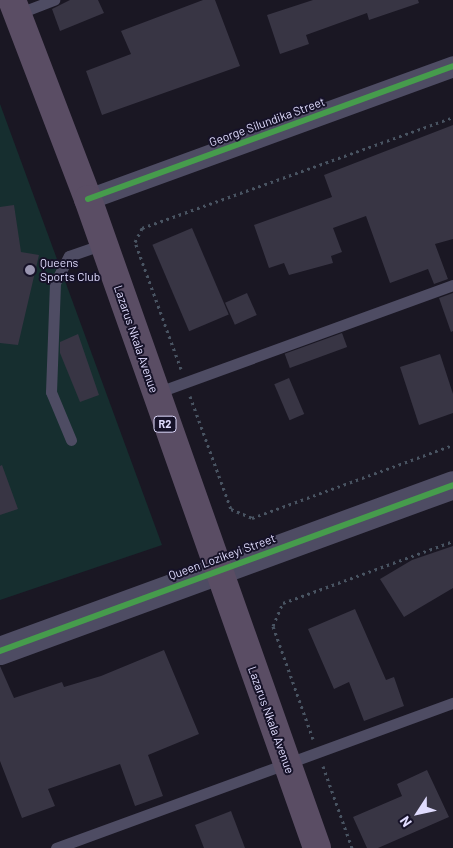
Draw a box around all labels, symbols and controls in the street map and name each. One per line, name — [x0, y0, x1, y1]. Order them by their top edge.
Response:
street label: George Silundika Street — [207, 94, 327, 150]
place label: Queens Sports Club — [40, 256, 100, 284]
marker: Queens Sports Club — [24, 264, 36, 276]
street label: Lazarus Nkala Avenue — [111, 283, 161, 395]
road number: R2 — [152, 416, 178, 432]
street label: Queen Lozikeyi Street — [167, 531, 277, 583]
street label: Lazarus Nkala Avenue — [245, 664, 297, 776]
north arrow — [393, 788, 443, 838]
text: N — [396, 813, 415, 831]

